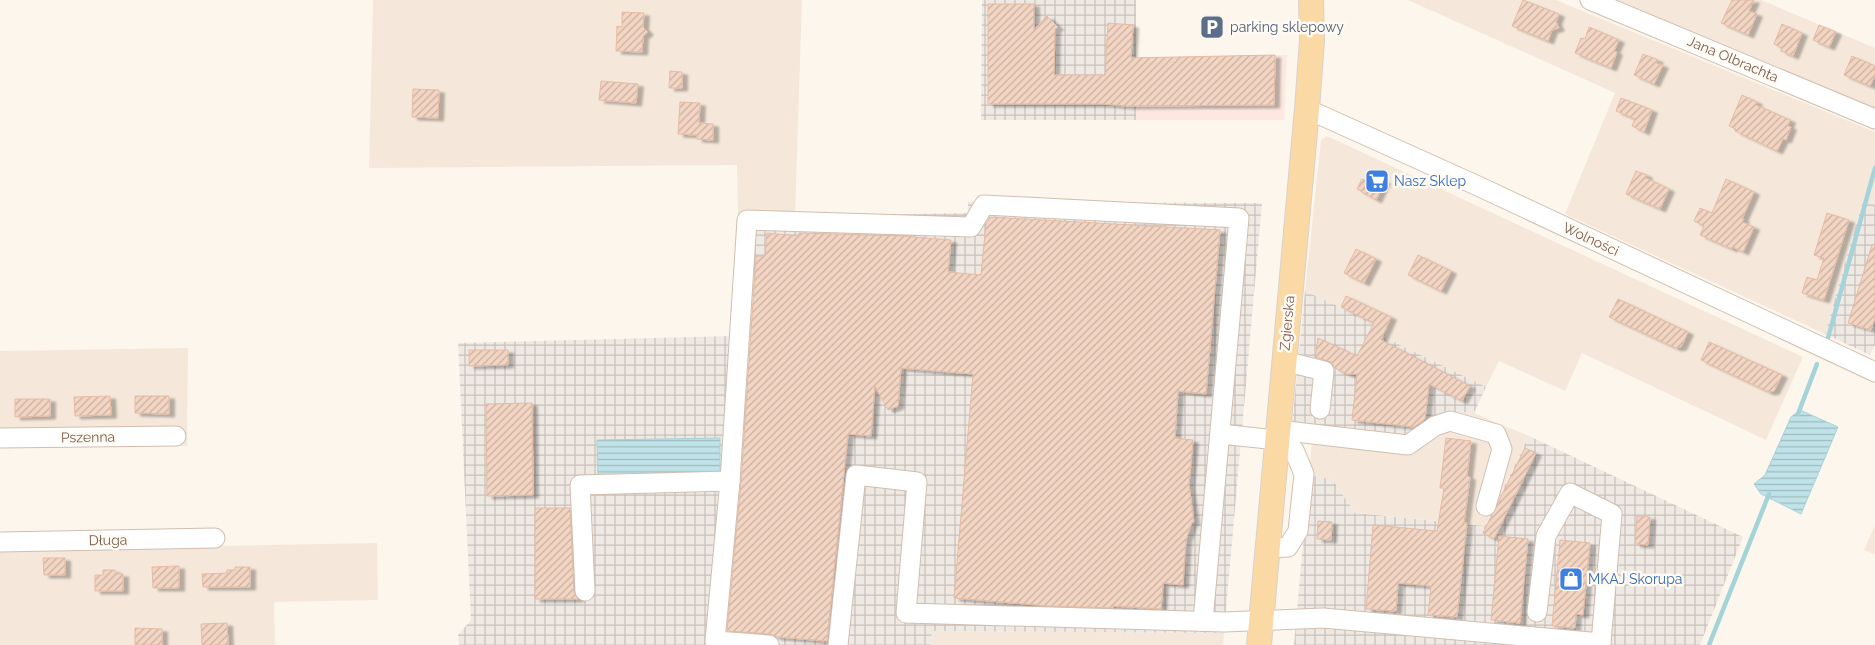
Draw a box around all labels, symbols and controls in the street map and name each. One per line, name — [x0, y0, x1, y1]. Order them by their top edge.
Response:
parking icon: parking sklepowy — [1199, 14, 1225, 40]
place label: parking sklepowy — [1230, 19, 1344, 35]
street label: Jana Olbrachta — [1685, 33, 1781, 85]
supermarket icon: Nasz Sklep — [1364, 168, 1390, 194]
place label: Nasz Sklep — [1394, 173, 1467, 189]
street label: Wolności — [1561, 219, 1621, 259]
street label: Zgierska — [1277, 295, 1297, 351]
street label: Pszenna — [61, 429, 115, 445]
street label: Długa — [89, 532, 127, 548]
shop icon: MKAJ Skorupa — [1558, 566, 1584, 592]
place label: MKAJ Skorupa — [1588, 571, 1682, 587]

